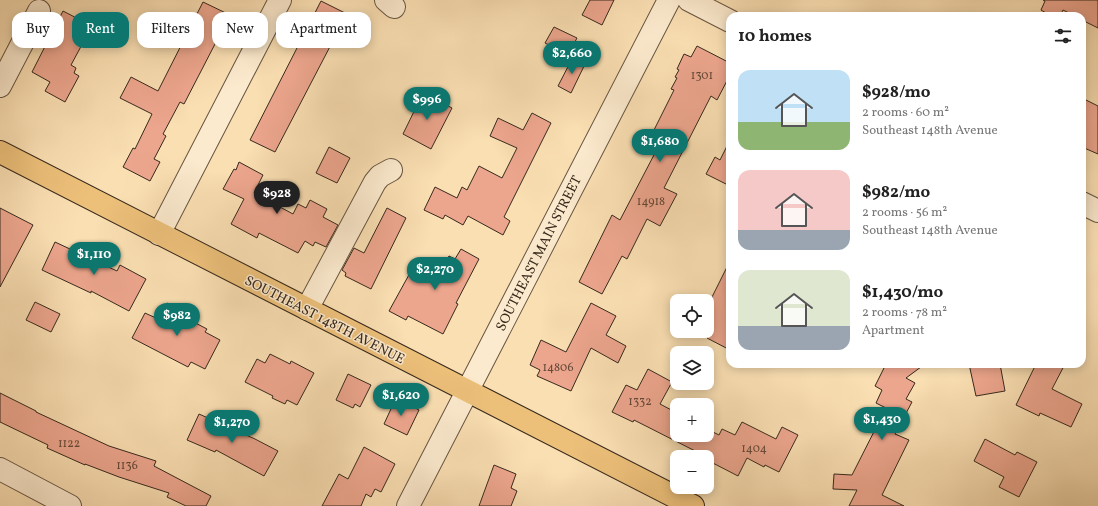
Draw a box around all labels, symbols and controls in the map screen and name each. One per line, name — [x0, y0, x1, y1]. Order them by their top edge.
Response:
chip: Buy — [12, 12, 64, 48]
chip: Rent — [72, 12, 129, 48]
chip: Filters — [137, 12, 204, 48]
chip: New — [212, 12, 268, 48]
chip: Apartment — [276, 12, 371, 48]
text: 10 homes — [738, 25, 812, 48]
icon: filters — [1052, 25, 1074, 47]
pin: $2,660 — [539, 41, 605, 75]
text: $2,660 — [552, 45, 592, 63]
house number: 1301 — [691, 68, 713, 84]
text: $928/mo — [862, 81, 930, 104]
icon: home — [770, 86, 818, 134]
pin: $996 — [403, 87, 451, 121]
text: $996 — [412, 91, 442, 109]
text: 2 rooms · 60 m² — [862, 104, 949, 122]
text: Southeast 148th Avenue — [862, 122, 998, 140]
pin: $1,680 — [627, 129, 693, 163]
text: $1,680 — [641, 133, 679, 151]
street label: SOUTHEAST MAIN STREET — [492, 173, 587, 335]
pin: $928 — [253, 181, 301, 215]
text: $982/mo — [862, 181, 930, 204]
text: $928 — [263, 185, 291, 203]
icon: home — [770, 186, 818, 234]
house number: 14918 — [637, 194, 665, 210]
text: 2 rooms · 56 m² — [862, 204, 947, 222]
text: Southeast 148th Avenue — [862, 222, 998, 240]
pin: $1,110 — [61, 242, 127, 276]
text: $1,110 — [77, 246, 111, 264]
pin: $2,270 — [402, 257, 468, 291]
text: $2,270 — [416, 261, 454, 279]
street label: SOUTHEAST 148TH AVENUE — [241, 272, 408, 369]
text: $1,430/mo — [862, 281, 943, 304]
icon: home — [770, 286, 818, 334]
map controls — [670, 294, 714, 494]
button: locate — [670, 294, 714, 338]
pin: $982 — [153, 303, 201, 337]
text: 2 rooms · 78 m² — [862, 304, 947, 322]
text: $982 — [163, 307, 191, 325]
text: Apartment — [862, 322, 925, 340]
button: layers — [670, 346, 714, 390]
house number: 14806 — [542, 360, 574, 376]
pin: $1,620 — [368, 383, 434, 417]
text: $1,620 — [382, 387, 420, 405]
house number: 1332 — [628, 394, 652, 410]
button: + — [670, 398, 714, 442]
pin: $1,430 — [849, 407, 915, 441]
pin: $1,270 — [199, 410, 265, 444]
text: $1,430 — [863, 411, 901, 429]
text: $1,270 — [214, 414, 250, 432]
house number: 1122 — [58, 436, 80, 452]
house number: 1404 — [741, 441, 767, 457]
button: − — [670, 450, 714, 494]
house number: 1136 — [116, 458, 138, 474]

